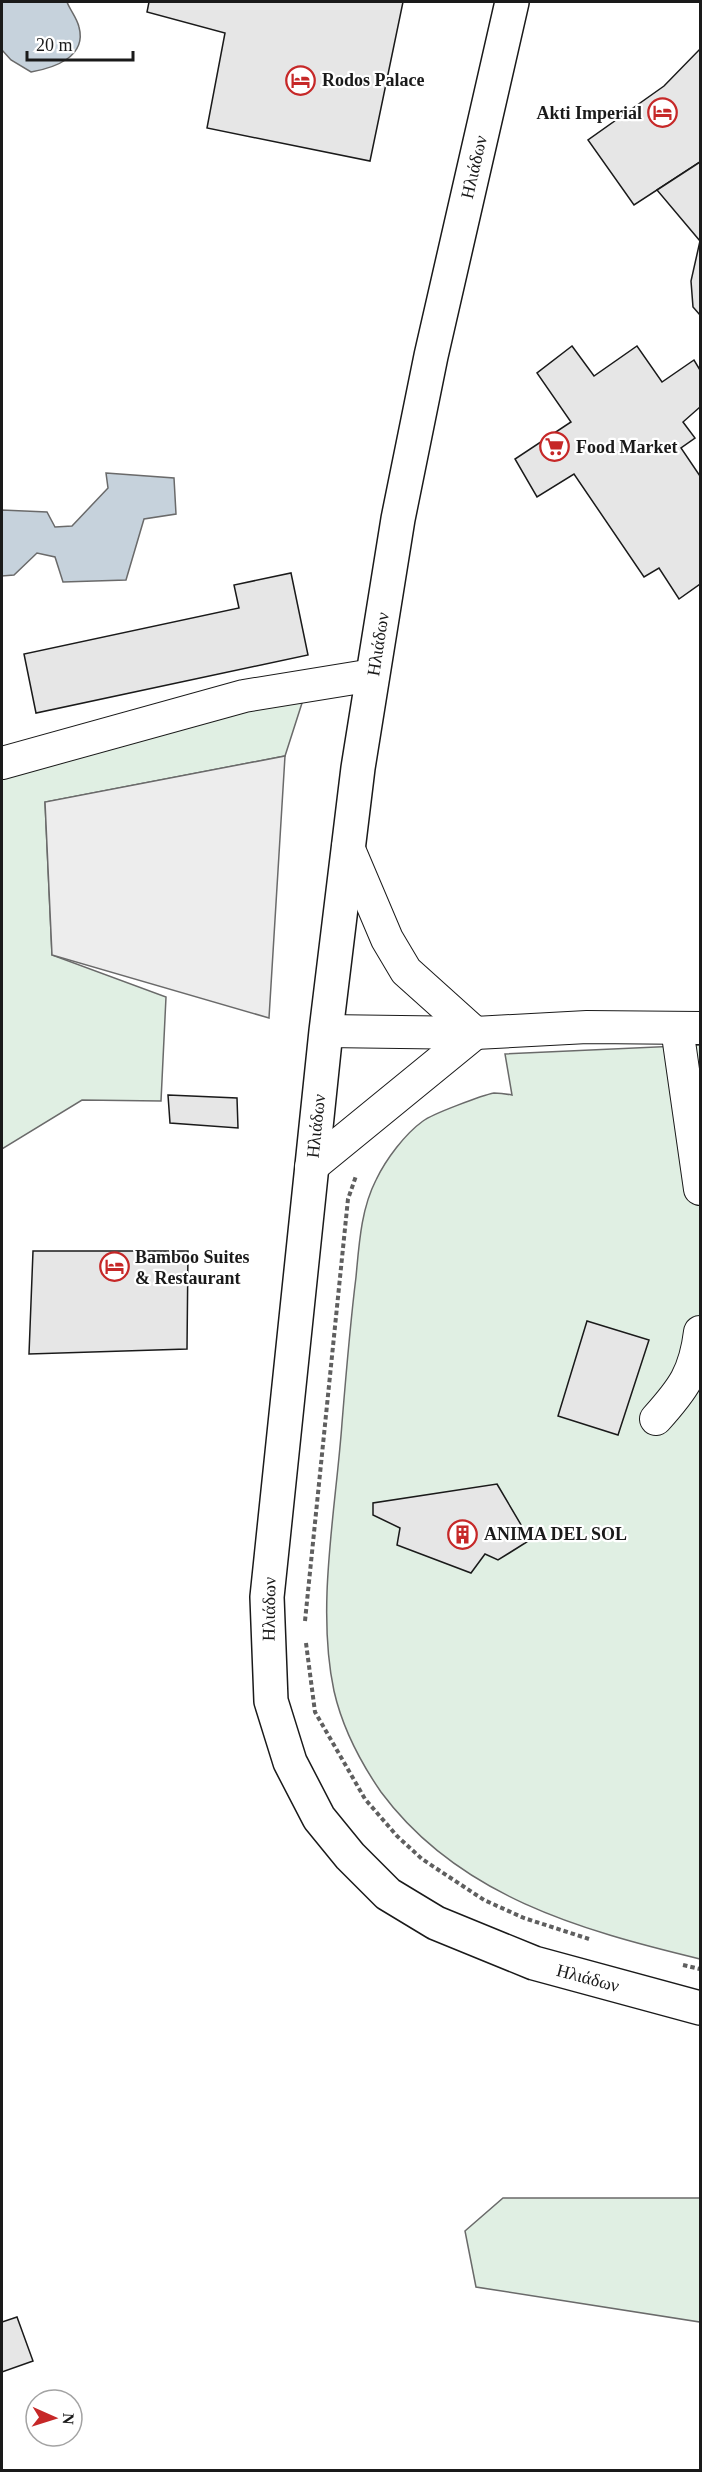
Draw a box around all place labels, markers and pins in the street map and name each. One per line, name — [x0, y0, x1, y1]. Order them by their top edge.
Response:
hotel icon: Rodos Palace — [285, 64, 317, 96]
place label: Rodos Palace — [322, 70, 425, 90]
hotel icon: Akti Imperial — [647, 97, 679, 129]
place label: Akti Imperial — [537, 103, 642, 123]
supermarket icon: Food Market — [539, 431, 571, 463]
place label: Food Market — [576, 437, 677, 457]
place label: Bamboo Suites & Restaurant — [135, 1247, 250, 1288]
hotel icon: Bamboo Suites & Restaurant — [98, 1251, 130, 1283]
building icon: ANIMA DEL SOL — [447, 1518, 479, 1550]
place label: ANIMA DEL SOL — [484, 1524, 627, 1544]

